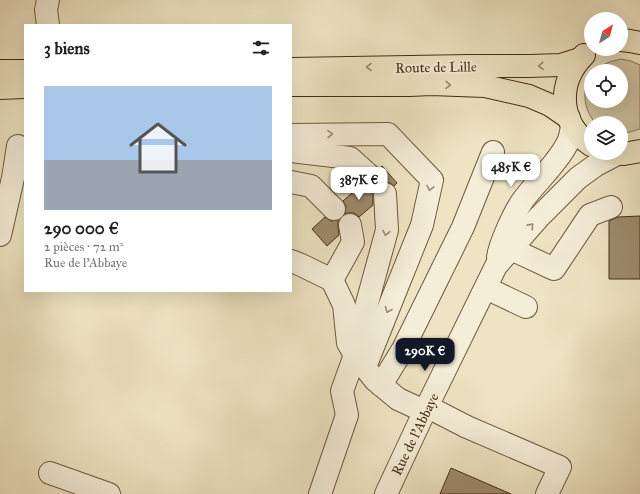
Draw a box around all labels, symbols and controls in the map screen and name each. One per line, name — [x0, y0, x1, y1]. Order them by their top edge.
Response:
north arrow — [584, 12, 628, 56]
map controls — [584, 12, 628, 160]
icon: filters — [250, 37, 272, 59]
text: 3 biens — [44, 38, 90, 59]
street label: Route de Lille — [395, 58, 477, 77]
one-way arrow — [538, 61, 544, 70]
one-way arrow — [366, 63, 372, 71]
button: locate — [584, 64, 628, 108]
one-way arrow — [445, 80, 451, 89]
icon: home — [122, 112, 194, 184]
button: layers — [584, 116, 628, 160]
one-way arrow — [327, 130, 333, 138]
pin: 485K € — [478, 154, 544, 188]
text: 485K € — [491, 159, 531, 175]
pin: 387K € — [326, 167, 392, 201]
text: 387K € — [340, 172, 378, 188]
one-way arrow — [426, 185, 434, 191]
text: 290 000 € — [44, 218, 119, 239]
one-way arrow — [526, 223, 534, 231]
one-way arrow — [382, 230, 390, 236]
text: 2 pièces · 72 m² — [44, 239, 124, 255]
text: Rue de l'Abbaye — [44, 255, 127, 271]
one-way arrow — [384, 307, 392, 314]
pin: 290K € — [392, 338, 458, 372]
text: 290K € — [405, 343, 445, 359]
street label: Rue de l'Abbaye — [388, 390, 443, 478]

